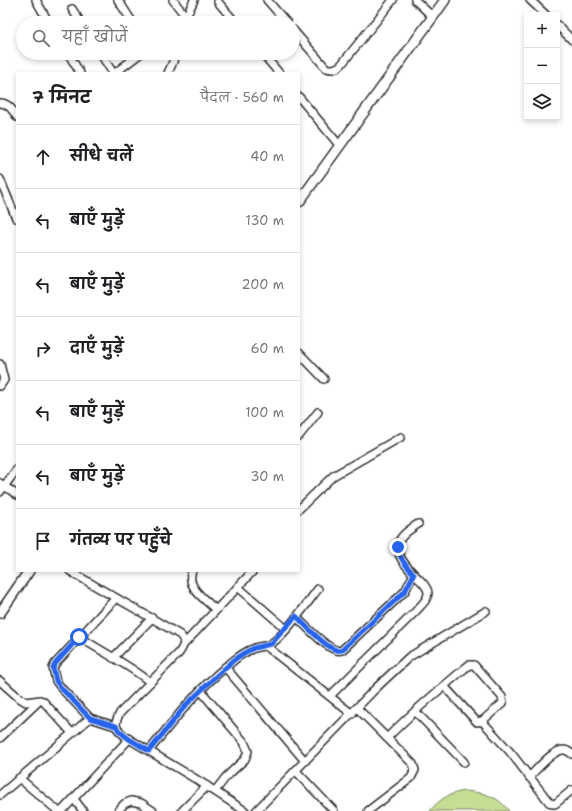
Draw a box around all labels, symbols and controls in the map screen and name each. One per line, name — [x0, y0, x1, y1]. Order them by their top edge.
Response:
map controls — [524, 12, 560, 120]
button: + — [524, 12, 560, 48]
search box — [16, 16, 300, 60]
icon: search — [30, 27, 52, 49]
text: यहाँ खोजें — [62, 27, 128, 47]
button: − — [524, 48, 560, 84]
button: layers — [524, 84, 560, 120]
text: 7 मिनट — [32, 86, 91, 108]
text: पैदल · 560 m — [200, 89, 284, 106]
icon: ahead — [32, 146, 54, 168]
text: सीधे चलें — [70, 146, 133, 166]
text: 40 m — [250, 148, 284, 165]
icon: left — [32, 210, 54, 232]
text: बाएँ मुड़ें — [70, 210, 124, 230]
text: 130 m — [246, 212, 284, 229]
icon: left — [32, 274, 54, 296]
text: बाएँ मुड़ें — [70, 274, 124, 294]
text: 200 m — [242, 276, 284, 293]
icon: right — [32, 338, 54, 360]
text: दाएँ मुड़ें — [70, 338, 124, 358]
text: 60 m — [251, 340, 284, 357]
icon: left — [32, 402, 54, 424]
text: बाएँ मुड़ें — [70, 402, 124, 422]
text: 100 m — [245, 404, 284, 421]
icon: left — [32, 466, 54, 488]
text: बाएँ मुड़ें — [70, 466, 124, 486]
text: 30 m — [250, 468, 284, 485]
icon: arrive — [32, 530, 54, 552]
text: गंतव्य पर पहुँचे — [70, 530, 172, 550]
route end — [389, 538, 407, 556]
route start — [70, 628, 88, 646]

